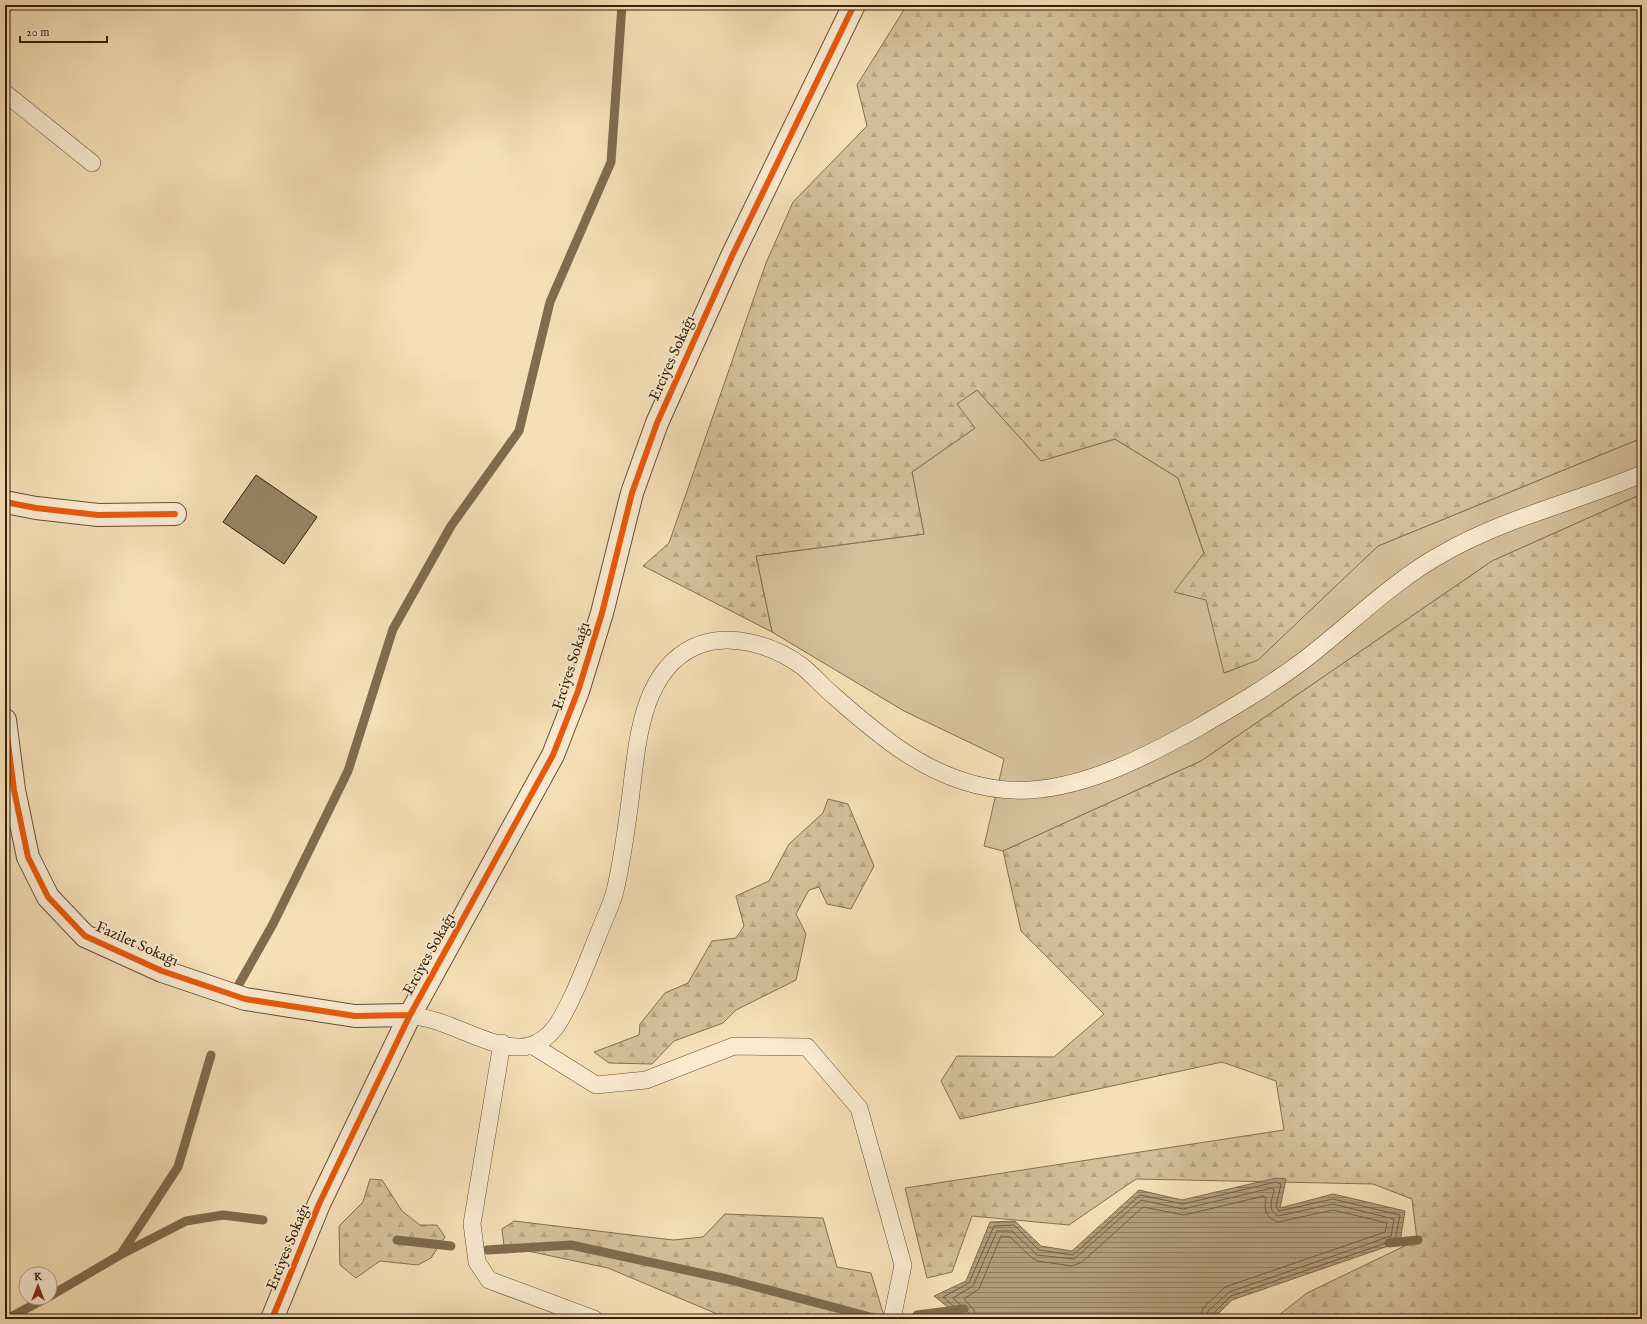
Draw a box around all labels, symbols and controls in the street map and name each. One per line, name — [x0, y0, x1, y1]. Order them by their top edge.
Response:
scale bar — [20, 18, 107, 44]
text: 20 m — [26, 25, 49, 40]
street label: Erciyes Sokağı — [645, 312, 699, 404]
street label: Erciyes Sokağı — [548, 620, 594, 712]
street label: Erciyes Sokağı — [399, 909, 459, 999]
street label: Fazilet Sokağı — [93, 917, 181, 971]
street label: Erciyes Sokağı — [262, 1201, 314, 1293]
north arrow — [18, 1266, 58, 1306]
text: K — [34, 1270, 43, 1284]

